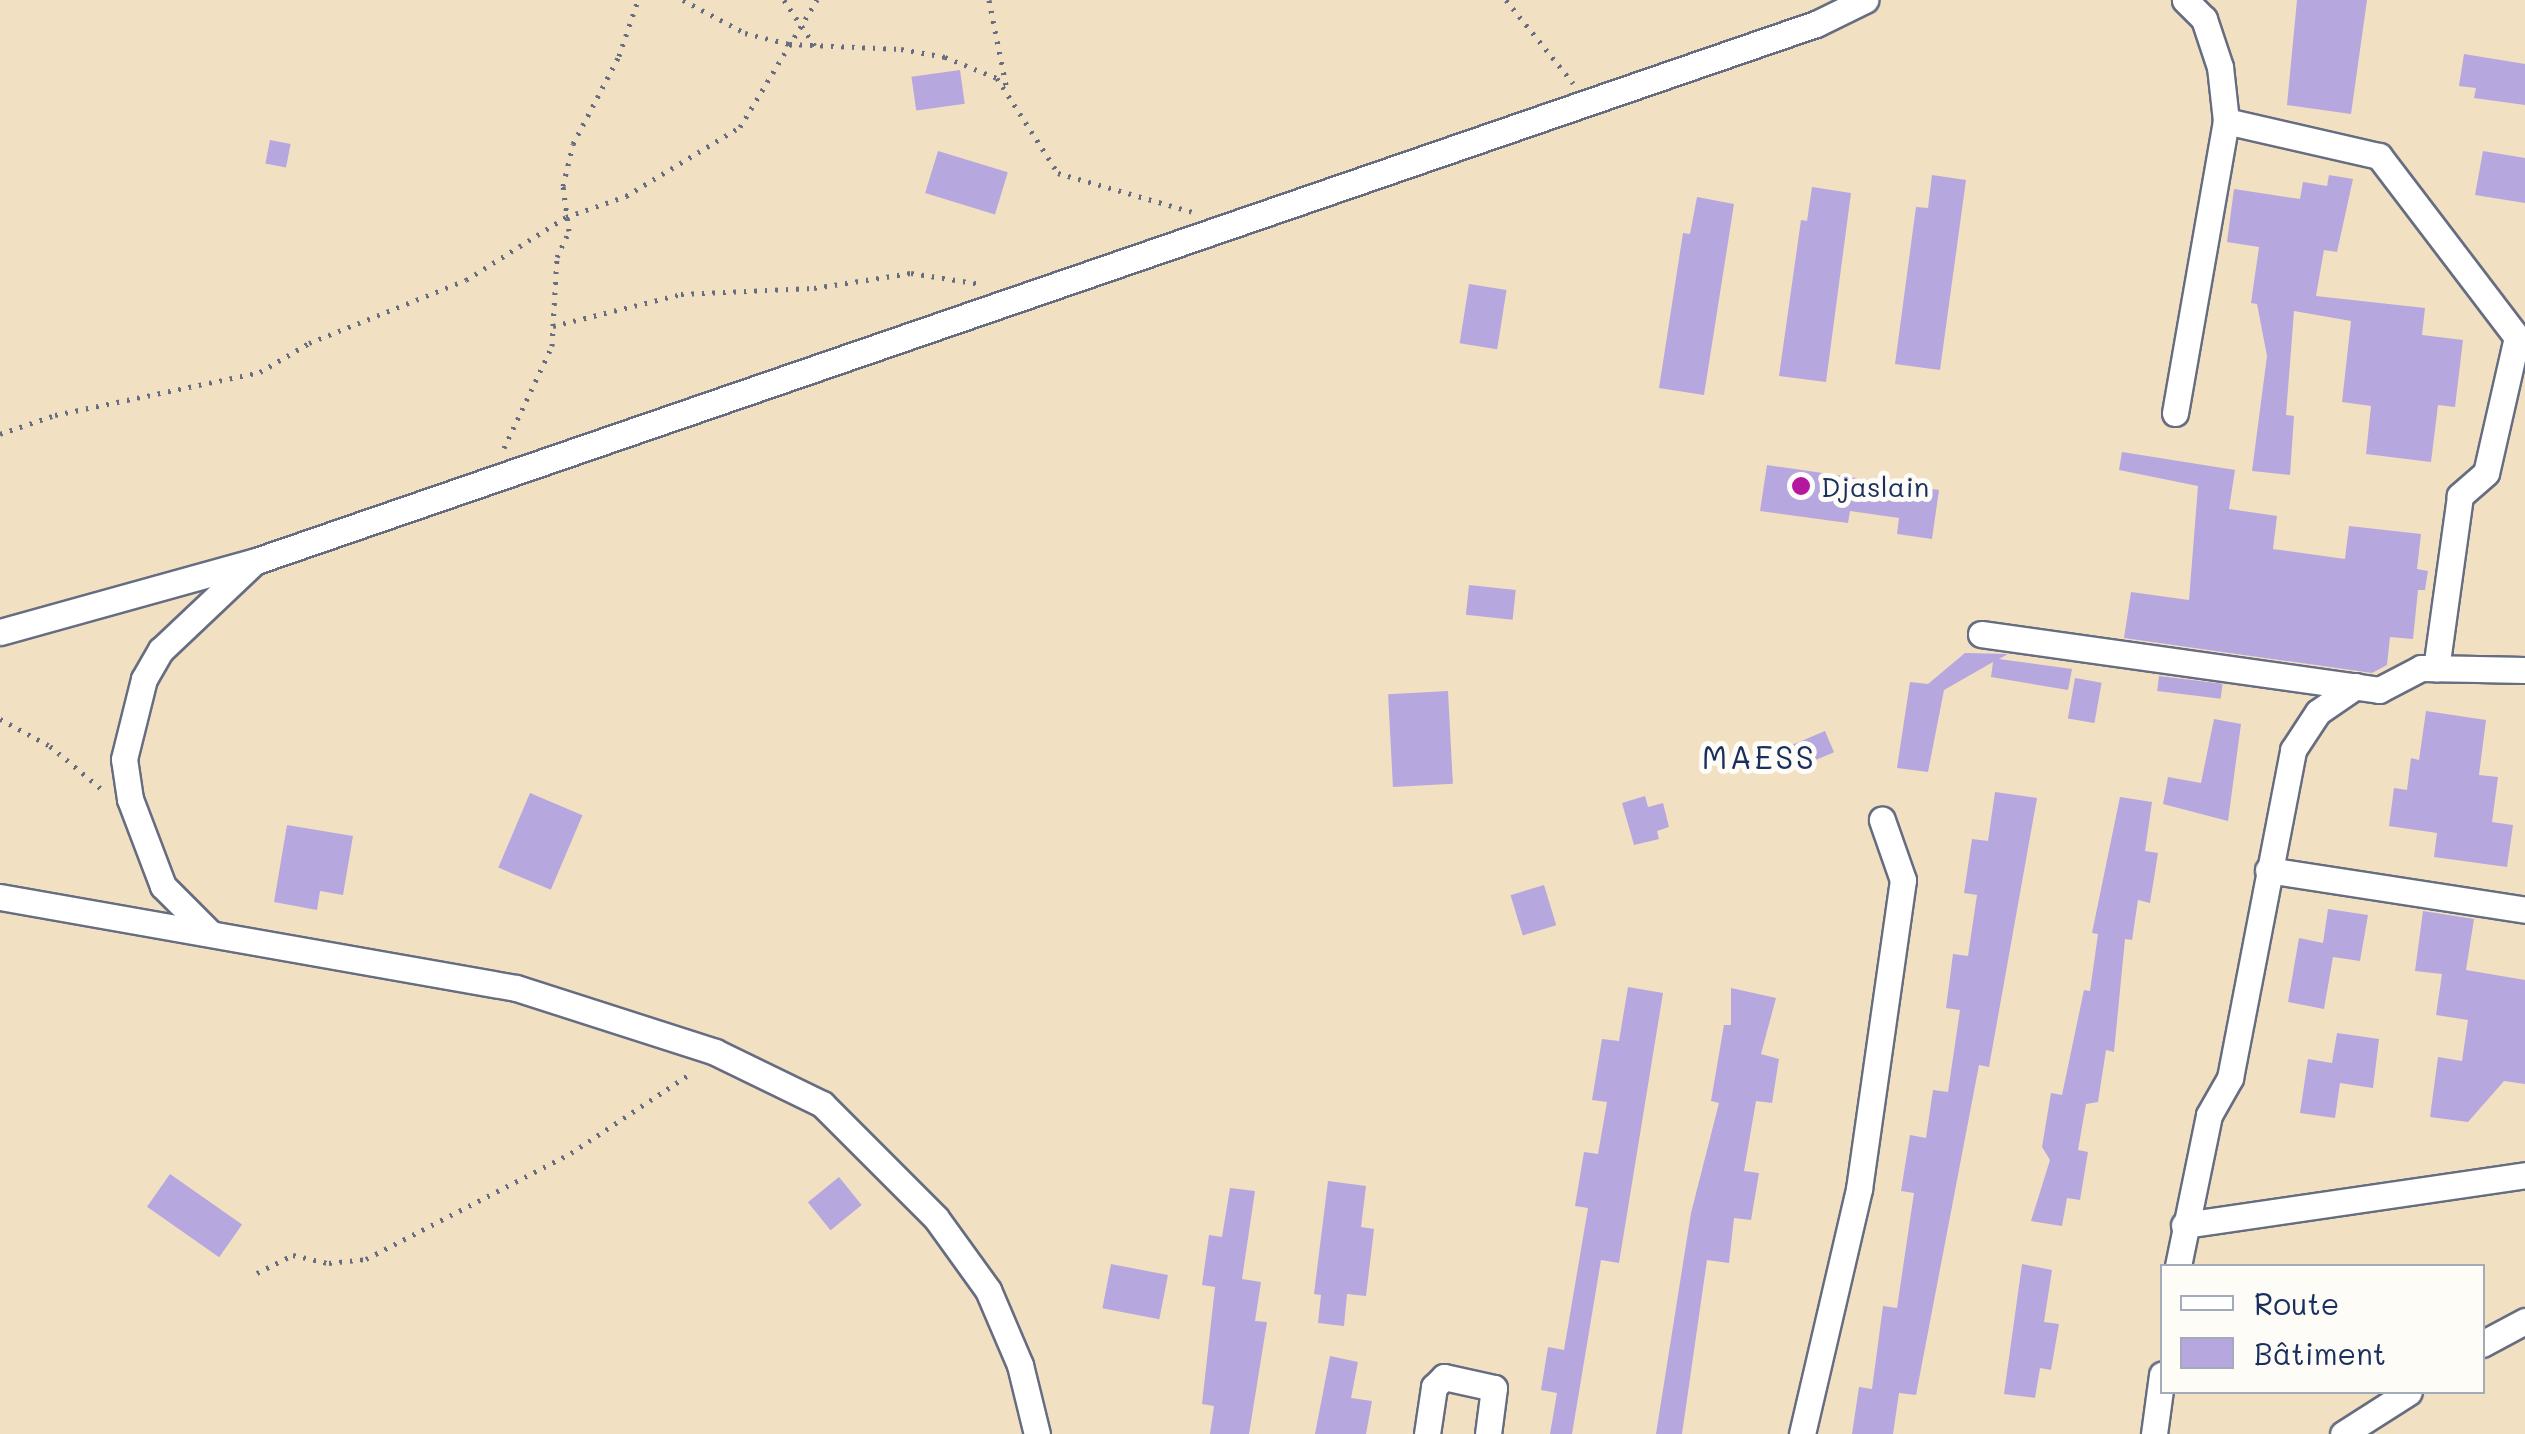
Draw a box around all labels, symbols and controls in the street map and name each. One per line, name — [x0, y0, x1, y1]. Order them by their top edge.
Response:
place label: Djaslain — [1821, 469, 1929, 503]
marker: Djaslain — [1790, 475, 1812, 497]
district label: MAESS — [1702, 737, 1816, 775]
legend — [2160, 1264, 2485, 1394]
text: Route — [2254, 1283, 2339, 1323]
text: Bâtiment — [2254, 1333, 2386, 1373]

